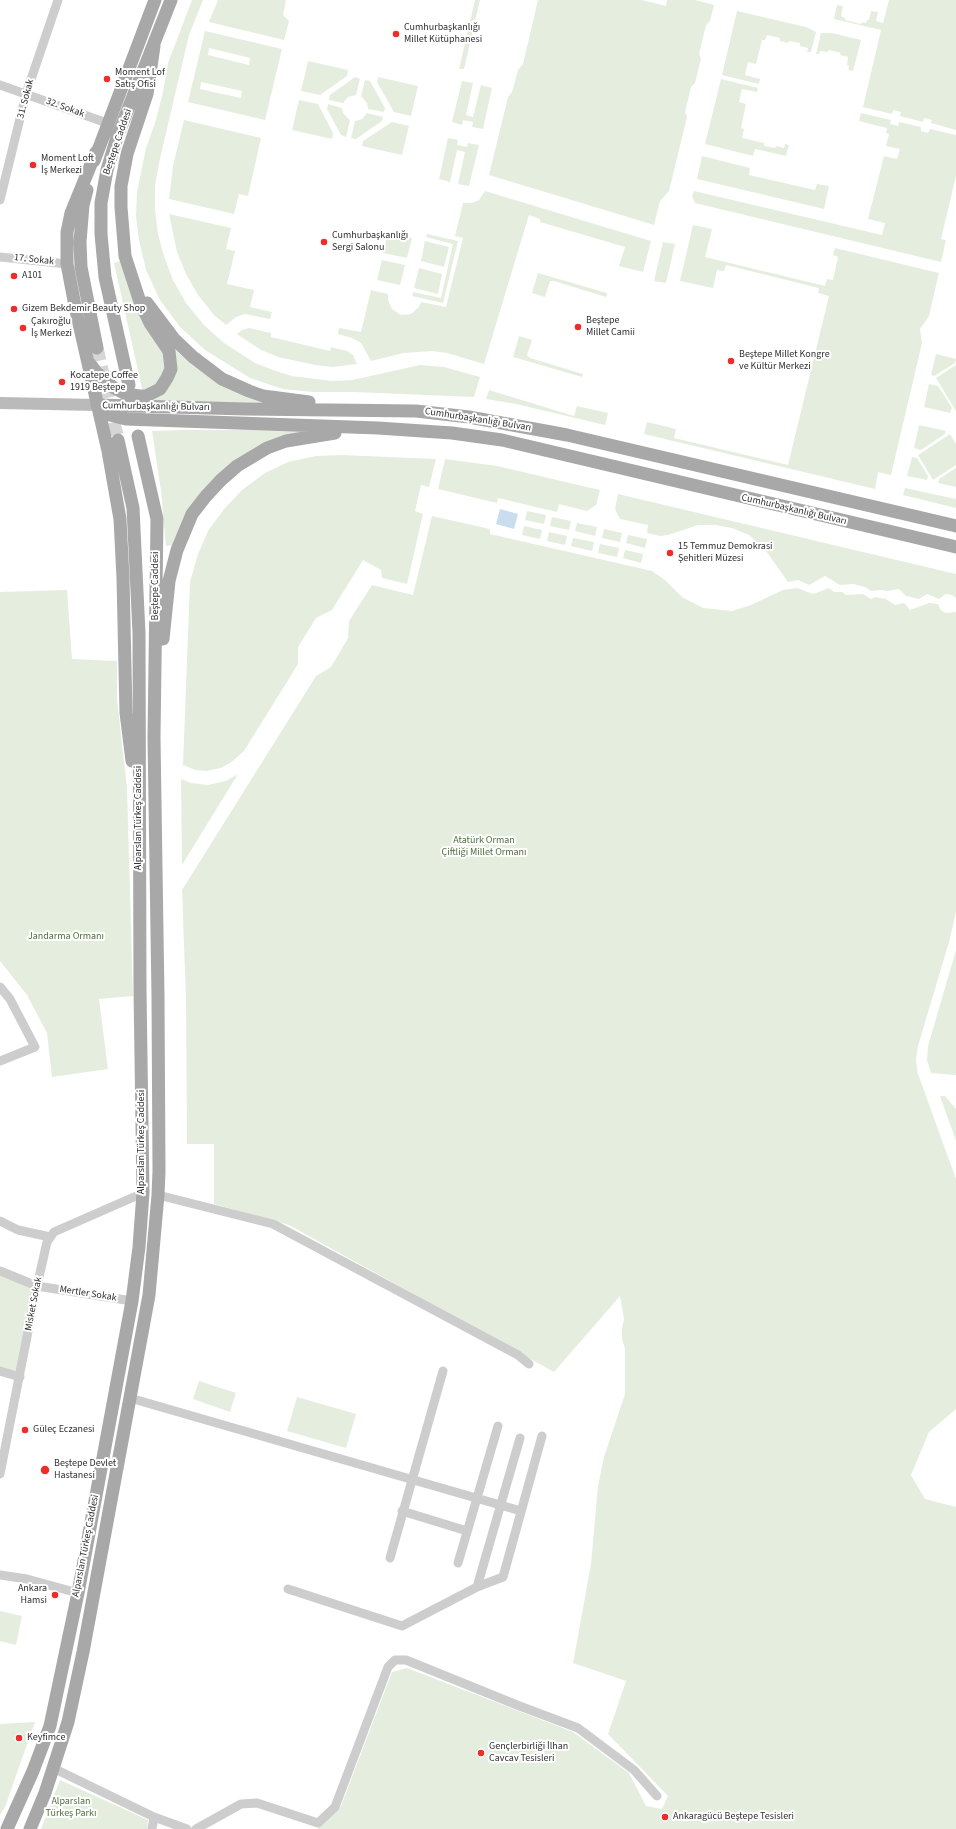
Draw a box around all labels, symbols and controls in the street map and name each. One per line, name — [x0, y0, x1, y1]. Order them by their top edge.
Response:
place label: Cumhurbaşkanlığı Millet Kütüphanesi — [404, 22, 482, 46]
marker: Cumhurbaşkanlığı Millet Kütüphanesi — [391, 29, 401, 39]
place label: Moment Lof Satış Ofisi — [115, 67, 165, 90]
marker: Moment Lof Satış Ofisi — [102, 74, 112, 84]
street label: 31. Sokak — [15, 78, 37, 120]
street label: 32. Sokak — [44, 96, 86, 120]
street label: Beştepe Caddesi — [101, 107, 135, 177]
place label: Moment Loft İş Merkezi — [41, 153, 94, 176]
marker: Moment Loft İş Merkezi — [28, 160, 38, 170]
place label: Cumhurbaşkanlığı Sergi Salonu — [332, 230, 408, 254]
marker: Cumhurbaşkanlığı Sergi Salonu — [319, 237, 329, 247]
street label: 17. Sokak — [13, 252, 55, 268]
place label: A101 — [22, 270, 42, 282]
marker: A101 — [9, 271, 19, 281]
place label: Gizem Bekdemir Beauty Shop — [22, 303, 145, 315]
marker: Gizem Bekdemir Beauty Shop — [9, 304, 19, 314]
place label: Beştepe Millet Camii — [586, 315, 635, 338]
place label: Çakıroğlu İş Merkezi — [31, 316, 72, 340]
marker: Beştepe Millet Camii — [573, 322, 583, 332]
marker: Çakıroğlu İş Merkezi — [18, 323, 28, 333]
place label: Beştepe Millet Kongre ve Kültür Merkezi — [739, 349, 830, 372]
marker: Beştepe Millet Kongre ve Kültür Merkezi — [726, 356, 736, 366]
place label: Kocatepe Coffee 1919 Beştepe — [70, 370, 138, 394]
marker: Kocatepe Coffee 1919 Beştepe — [57, 377, 67, 387]
street label: Cumhurbaşkanlığı Bulvarı — [102, 400, 210, 414]
street label: Cumhurbaşkanlığı Bulvarı — [424, 406, 532, 434]
street label: Cumhurbaşkanlığı Bulvarı — [740, 492, 848, 528]
place label: 15 Temmuz Demokrasi Şehitleri Müzesi — [678, 541, 773, 564]
marker: 15 Temmuz Demokrasi Şehitleri Müzesi — [665, 548, 675, 558]
street label: Beştepe Caddesi — [150, 551, 162, 621]
street label: Alparslan Türkeş Caddesi — [133, 766, 145, 870]
park label: Atatürk Orman Çiftliği Millet Ormanı — [441, 835, 527, 858]
park label: Jandarma Ormanı — [28, 931, 104, 943]
street label: Alparslan Türkeş Caddesi — [136, 1090, 148, 1194]
street label: Misket Sokak — [23, 1276, 45, 1332]
street label: Mertler Sokak — [59, 1284, 117, 1304]
place label: Güleç Eczanesi — [33, 1424, 95, 1436]
marker: Güleç Eczanesi — [20, 1425, 30, 1435]
place label: Beştepe Devlet Hastanesi — [54, 1458, 116, 1482]
marker: Beştepe Devlet Hastanesi — [39, 1464, 51, 1476]
street label: Alparslan Türkeş Caddesi — [70, 1494, 102, 1598]
place label: Ankara Hamsi — [18, 1583, 47, 1606]
marker: Ankara Hamsi — [50, 1590, 60, 1600]
place label: Keyfimce — [27, 1732, 65, 1744]
marker: Keyfimce — [14, 1733, 24, 1743]
place label: Gençlerbirliği İlhan Cavcav Tesisleri — [489, 1741, 568, 1764]
marker: Gençlerbirliği İlhan Cavcav Tesisleri — [476, 1748, 486, 1758]
park label: Alparslan Türkeş Parkı — [46, 1796, 96, 1820]
place label: Ankaragücü Beştepe Tesisleri — [673, 1811, 794, 1823]
marker: Ankaragücü Beştepe Tesisleri — [660, 1812, 670, 1822]

